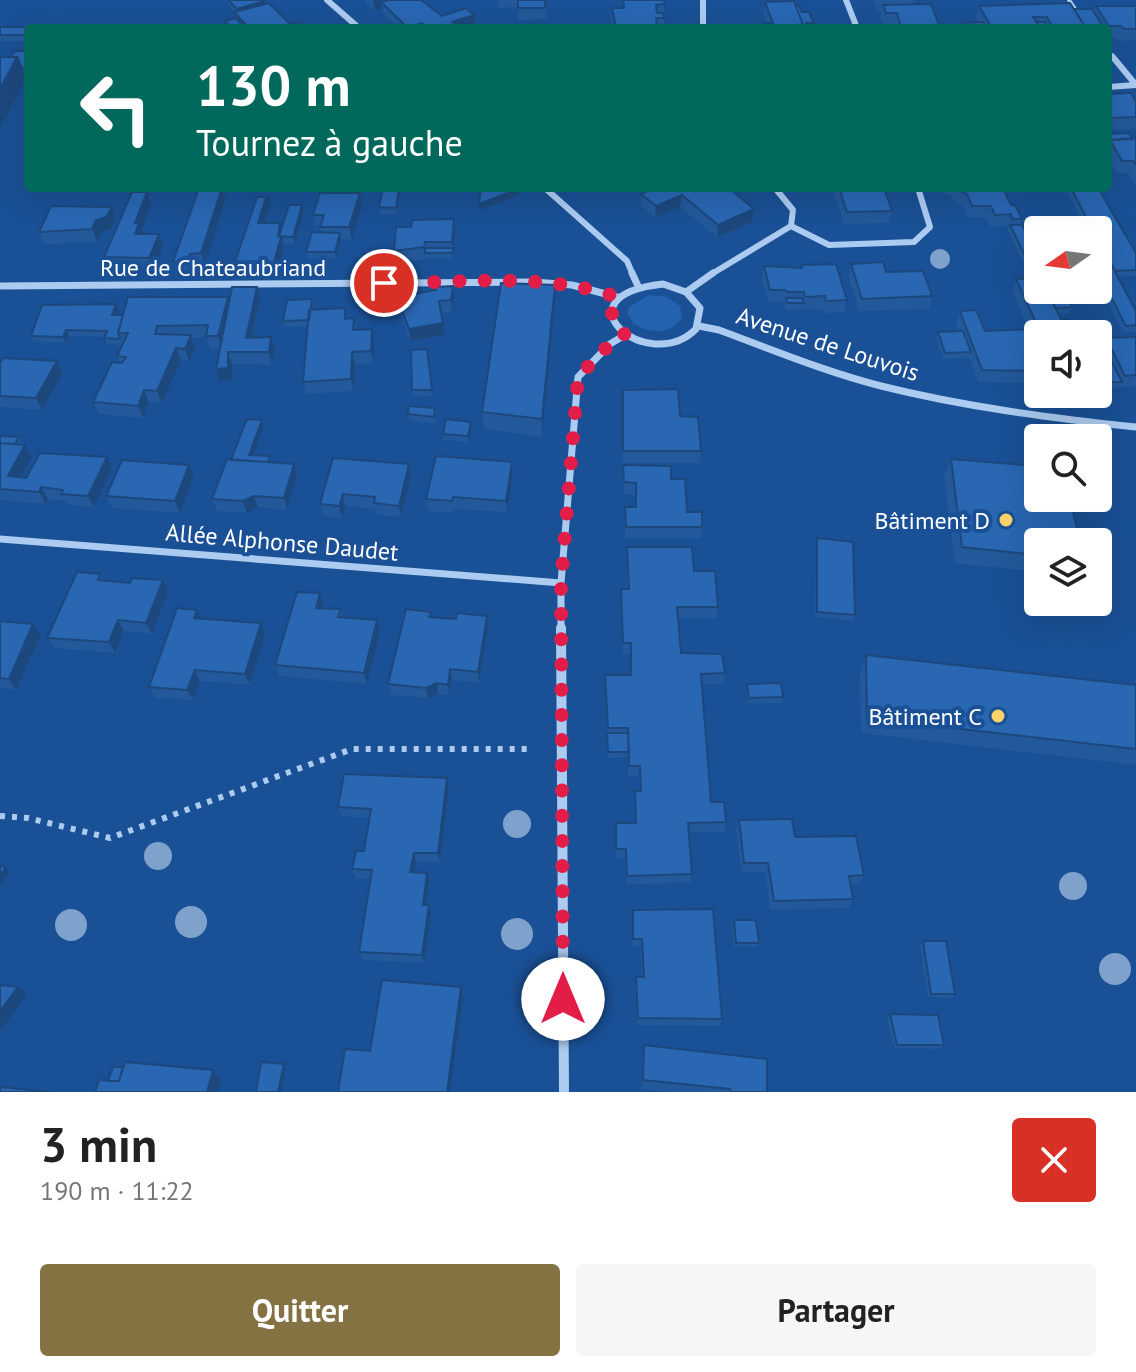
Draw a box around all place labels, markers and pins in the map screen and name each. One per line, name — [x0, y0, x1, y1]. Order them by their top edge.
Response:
pin — [350, 249, 418, 317]
place label: Bâtiment D — [874, 505, 990, 536]
marker: Bâtiment D — [997, 511, 1015, 529]
place label: Bâtiment C — [868, 701, 982, 732]
marker: Bâtiment C — [989, 707, 1007, 725]

